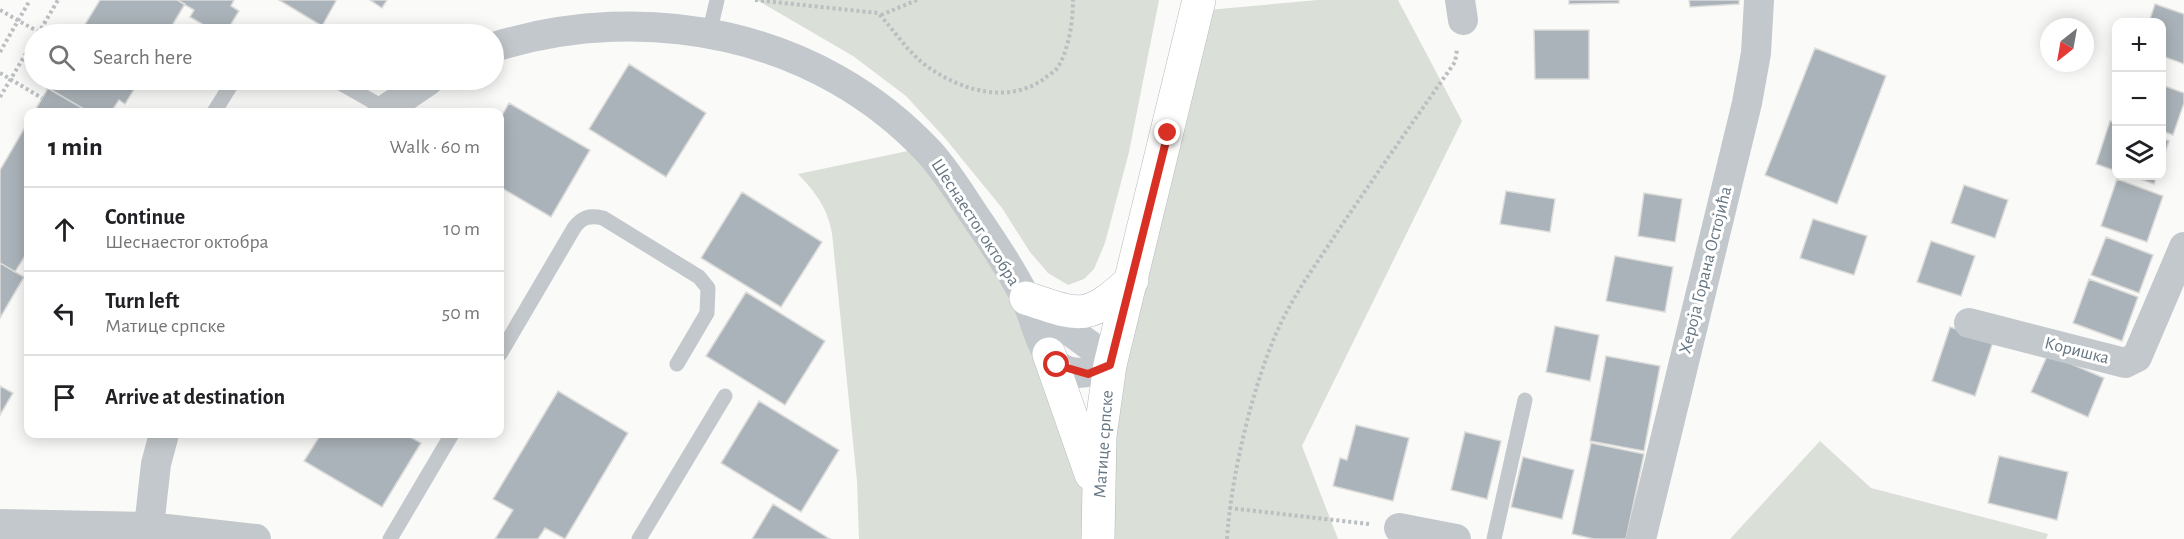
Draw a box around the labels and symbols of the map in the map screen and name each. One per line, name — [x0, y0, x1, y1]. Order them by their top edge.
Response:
north arrow — [2040, 18, 2094, 72]
route end — [1154, 119, 1180, 145]
street label: Шеснаестог октобра — [927, 155, 1024, 289]
street label: Хероја Горана Остојића — [1676, 185, 1735, 356]
street label: Коришка — [2043, 334, 2111, 368]
route start — [1043, 351, 1069, 377]
street label: Матице српске — [1091, 389, 1117, 499]

